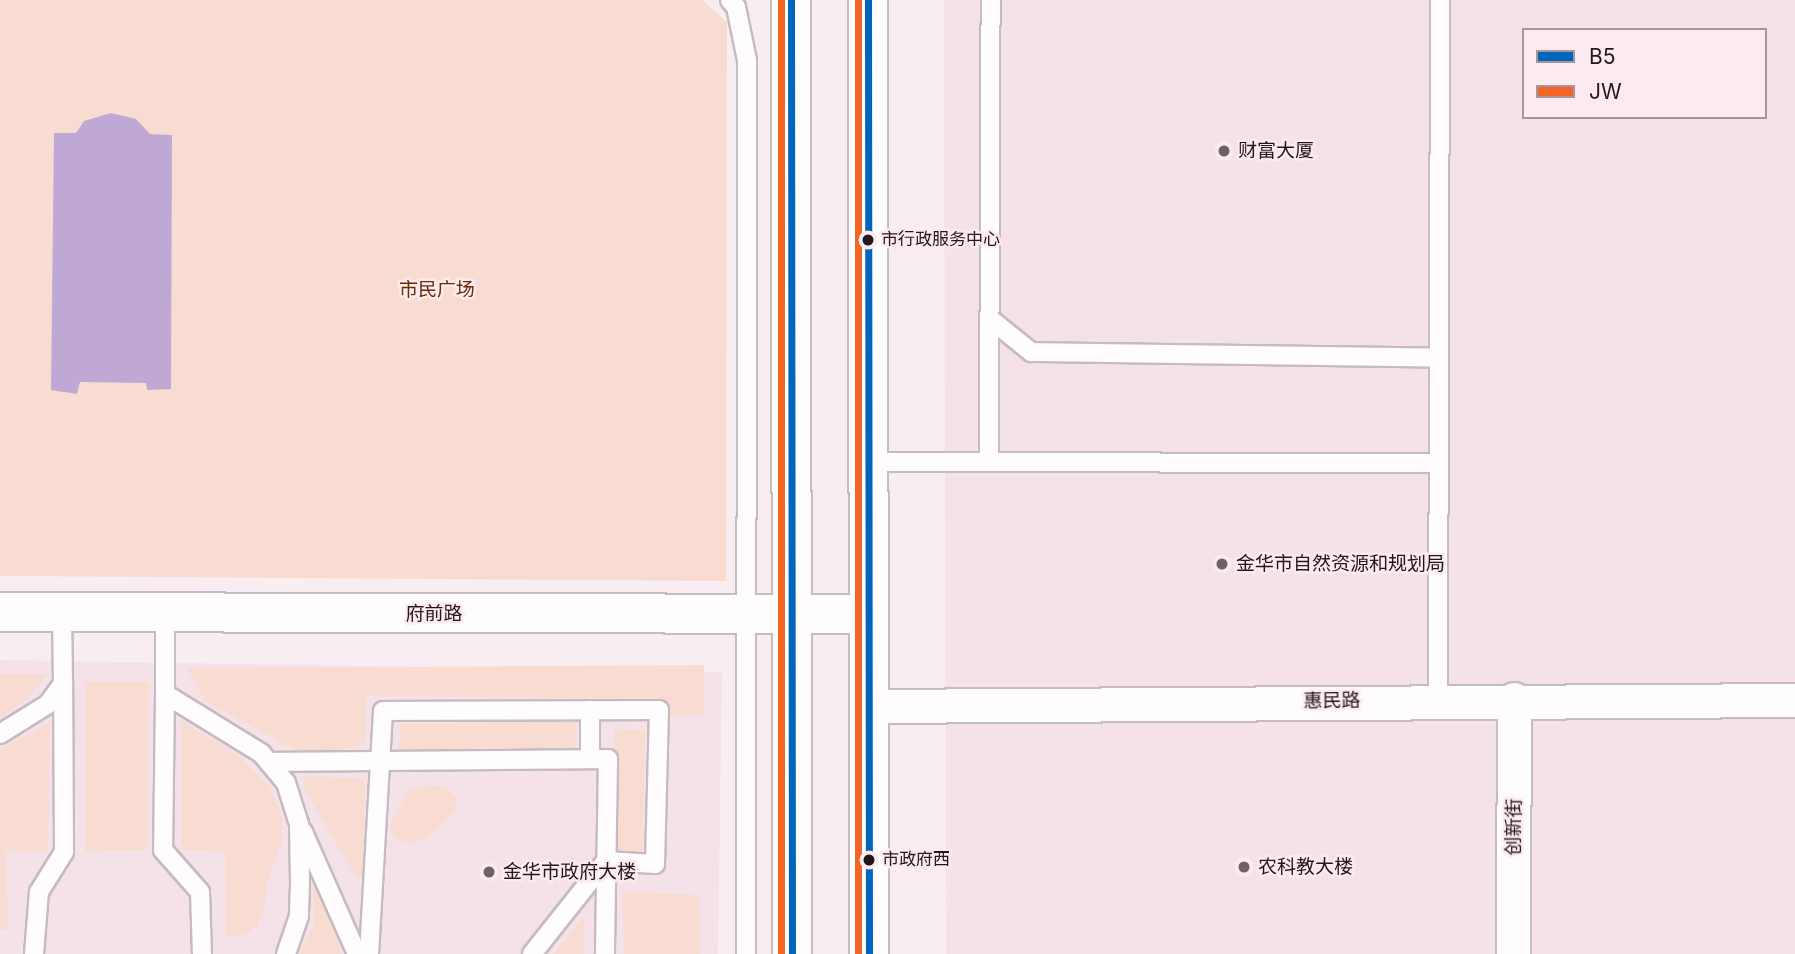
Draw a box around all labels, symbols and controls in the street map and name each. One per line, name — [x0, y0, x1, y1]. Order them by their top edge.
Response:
legend — [1522, 28, 1767, 119]
text: B5 — [1589, 44, 1616, 69]
text: JW — [1589, 79, 1622, 104]
place label: 财富大厦 — [1238, 140, 1314, 162]
marker: 财富大厦 — [1216, 143, 1232, 159]
place label: 市行政服务中心 — [881, 230, 1000, 250]
marker: 市行政服务中心 — [861, 233, 875, 247]
park label: 市民广场 — [399, 279, 475, 301]
place label: 金华市自然资源和规划局 — [1236, 553, 1445, 575]
marker: 金华市自然资源和规划局 — [1214, 556, 1230, 572]
street label: 府前路 — [406, 603, 462, 625]
street label: 惠民路 — [1303, 689, 1361, 713]
street label: 创新街 — [1503, 799, 1525, 855]
place label: 市政府西 — [882, 850, 950, 870]
marker: 市政府西 — [862, 853, 876, 867]
place label: 农科教大楼 — [1258, 856, 1353, 878]
marker: 农科教大楼 — [1236, 859, 1252, 875]
place label: 金华市政府大楼 — [503, 861, 636, 883]
marker: 金华市政府大楼 — [481, 864, 497, 880]

